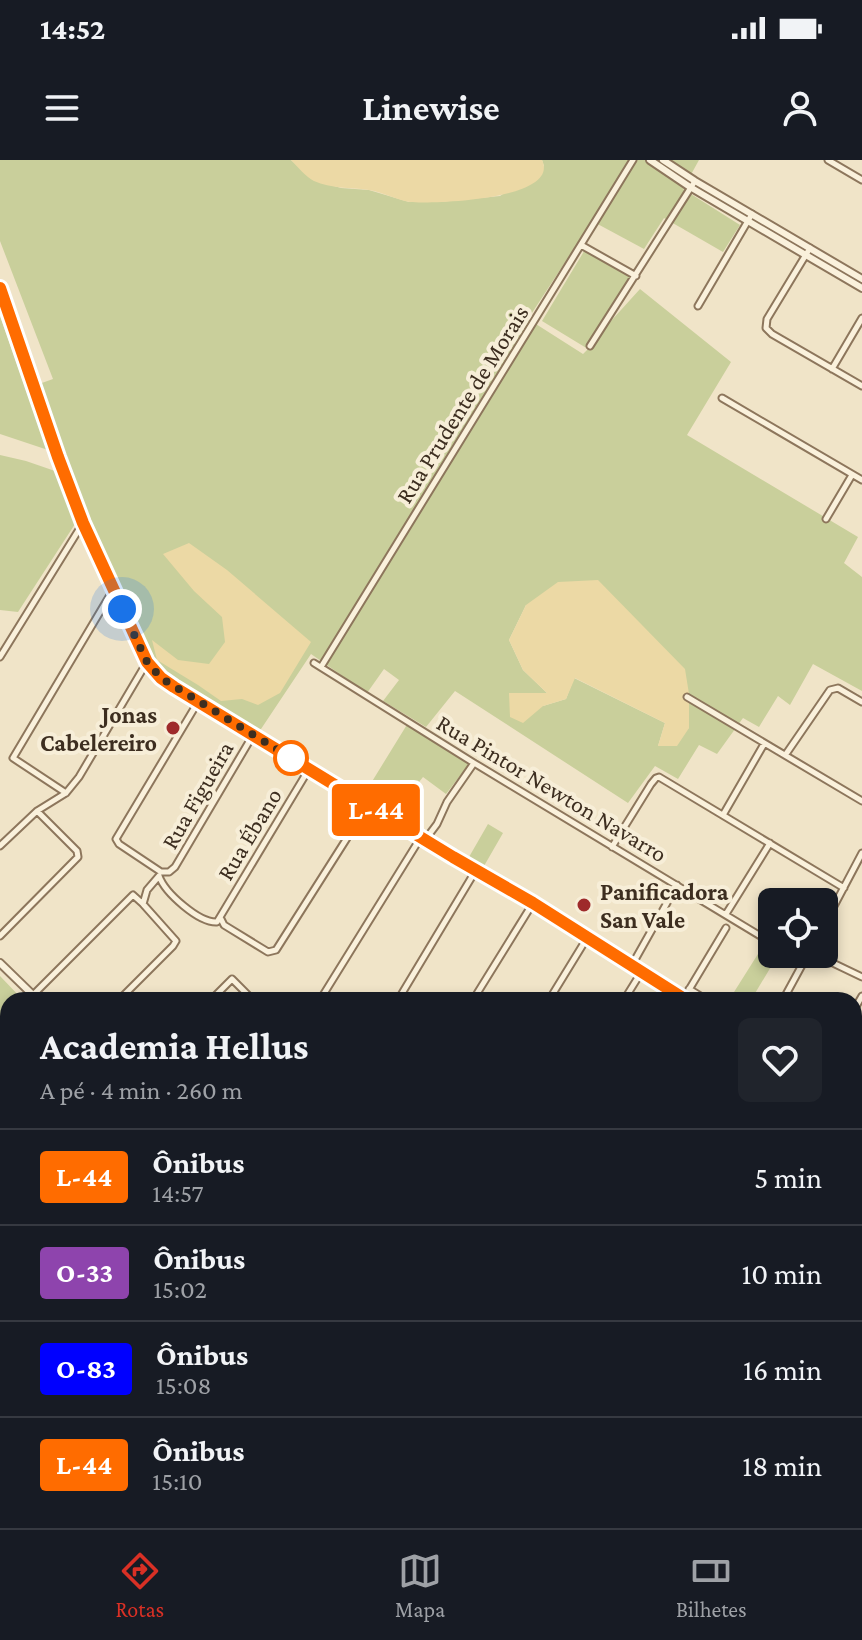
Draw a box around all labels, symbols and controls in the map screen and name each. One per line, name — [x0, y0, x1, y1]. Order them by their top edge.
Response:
text: 14:52 — [40, 12, 105, 45]
icon: menu — [40, 86, 84, 130]
icon: person — [778, 86, 822, 130]
text: Linewise — [362, 88, 500, 128]
street label: Rua Prudente de Morais — [390, 300, 534, 508]
your location — [102, 589, 142, 629]
place label: Jonas Cabelereiro — [40, 701, 157, 756]
street label: Rua Pintor Newton Navarro — [432, 709, 672, 867]
marker: Jonas Cabelereiro — [164, 719, 182, 737]
street label: Rua Figueira — [155, 736, 239, 854]
unlabelled marker — [274, 741, 308, 775]
street label: Rua Ébano — [211, 783, 287, 885]
line badge: L-44 — [320, 784, 432, 836]
text: L-44 — [348, 794, 404, 825]
place label: Panificadora San Vale — [600, 878, 729, 933]
map controls — [758, 888, 838, 968]
button: locate — [758, 888, 838, 968]
marker: Panificadora San Vale — [575, 896, 593, 914]
button: heart — [738, 1018, 822, 1102]
text: Academia Hellus — [40, 1025, 309, 1067]
text: A pé · 4 min · 260 m — [40, 1076, 243, 1105]
text: Ônibus — [152, 1146, 244, 1179]
text: L-44 — [56, 1161, 112, 1192]
text: 5 min — [754, 1161, 822, 1194]
text: 14:57 — [152, 1179, 204, 1208]
text: Ônibus — [153, 1242, 245, 1275]
text: O-33 — [56, 1257, 113, 1288]
text: 10 min — [741, 1257, 822, 1290]
text: 15:02 — [153, 1275, 207, 1304]
text: Ônibus — [156, 1338, 248, 1371]
text: O-83 — [56, 1353, 116, 1384]
text: 16 min — [743, 1353, 822, 1386]
text: 15:08 — [156, 1371, 212, 1400]
text: Ônibus — [152, 1434, 244, 1467]
text: L-44 — [56, 1449, 112, 1480]
text: 18 min — [742, 1449, 822, 1482]
text: 15:10 — [152, 1467, 202, 1496]
tab: Rotas — [115, 1549, 164, 1622]
tab: Mapa — [395, 1549, 445, 1622]
tab: Bilhetes — [676, 1549, 747, 1622]

